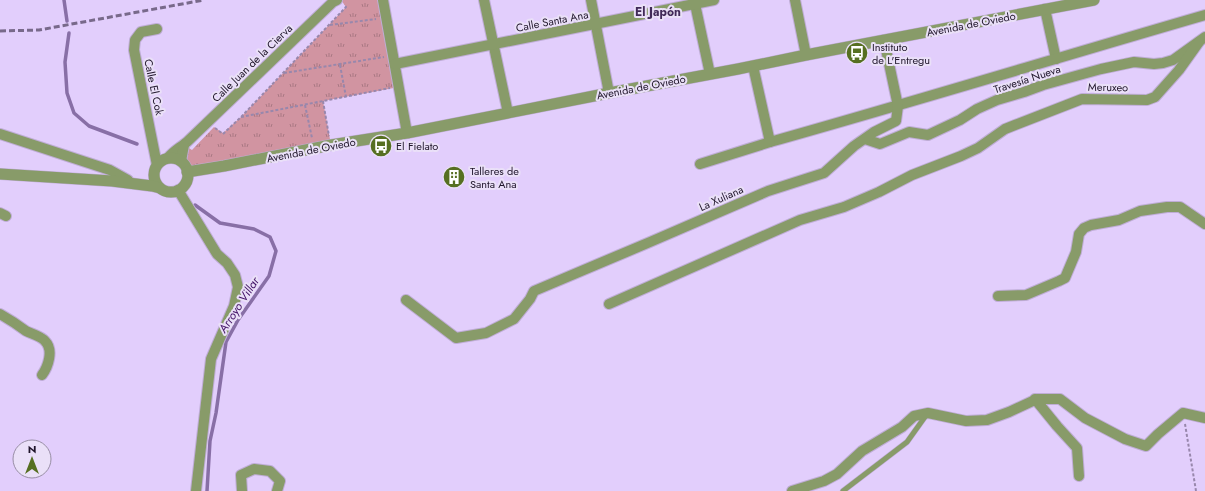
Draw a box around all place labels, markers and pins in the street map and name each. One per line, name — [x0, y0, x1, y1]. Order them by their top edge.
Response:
place label: Instituto de L'Entregu — [872, 39, 930, 68]
bus stop icon: Instituto de L'Entregu — [844, 40, 870, 66]
bus stop icon: El Fielato — [368, 133, 394, 159]
place label: El Fielato — [396, 138, 438, 154]
place label: Talleres de Santa Ana — [470, 163, 519, 192]
building icon: Talleres de Santa Ana — [441, 164, 467, 190]

